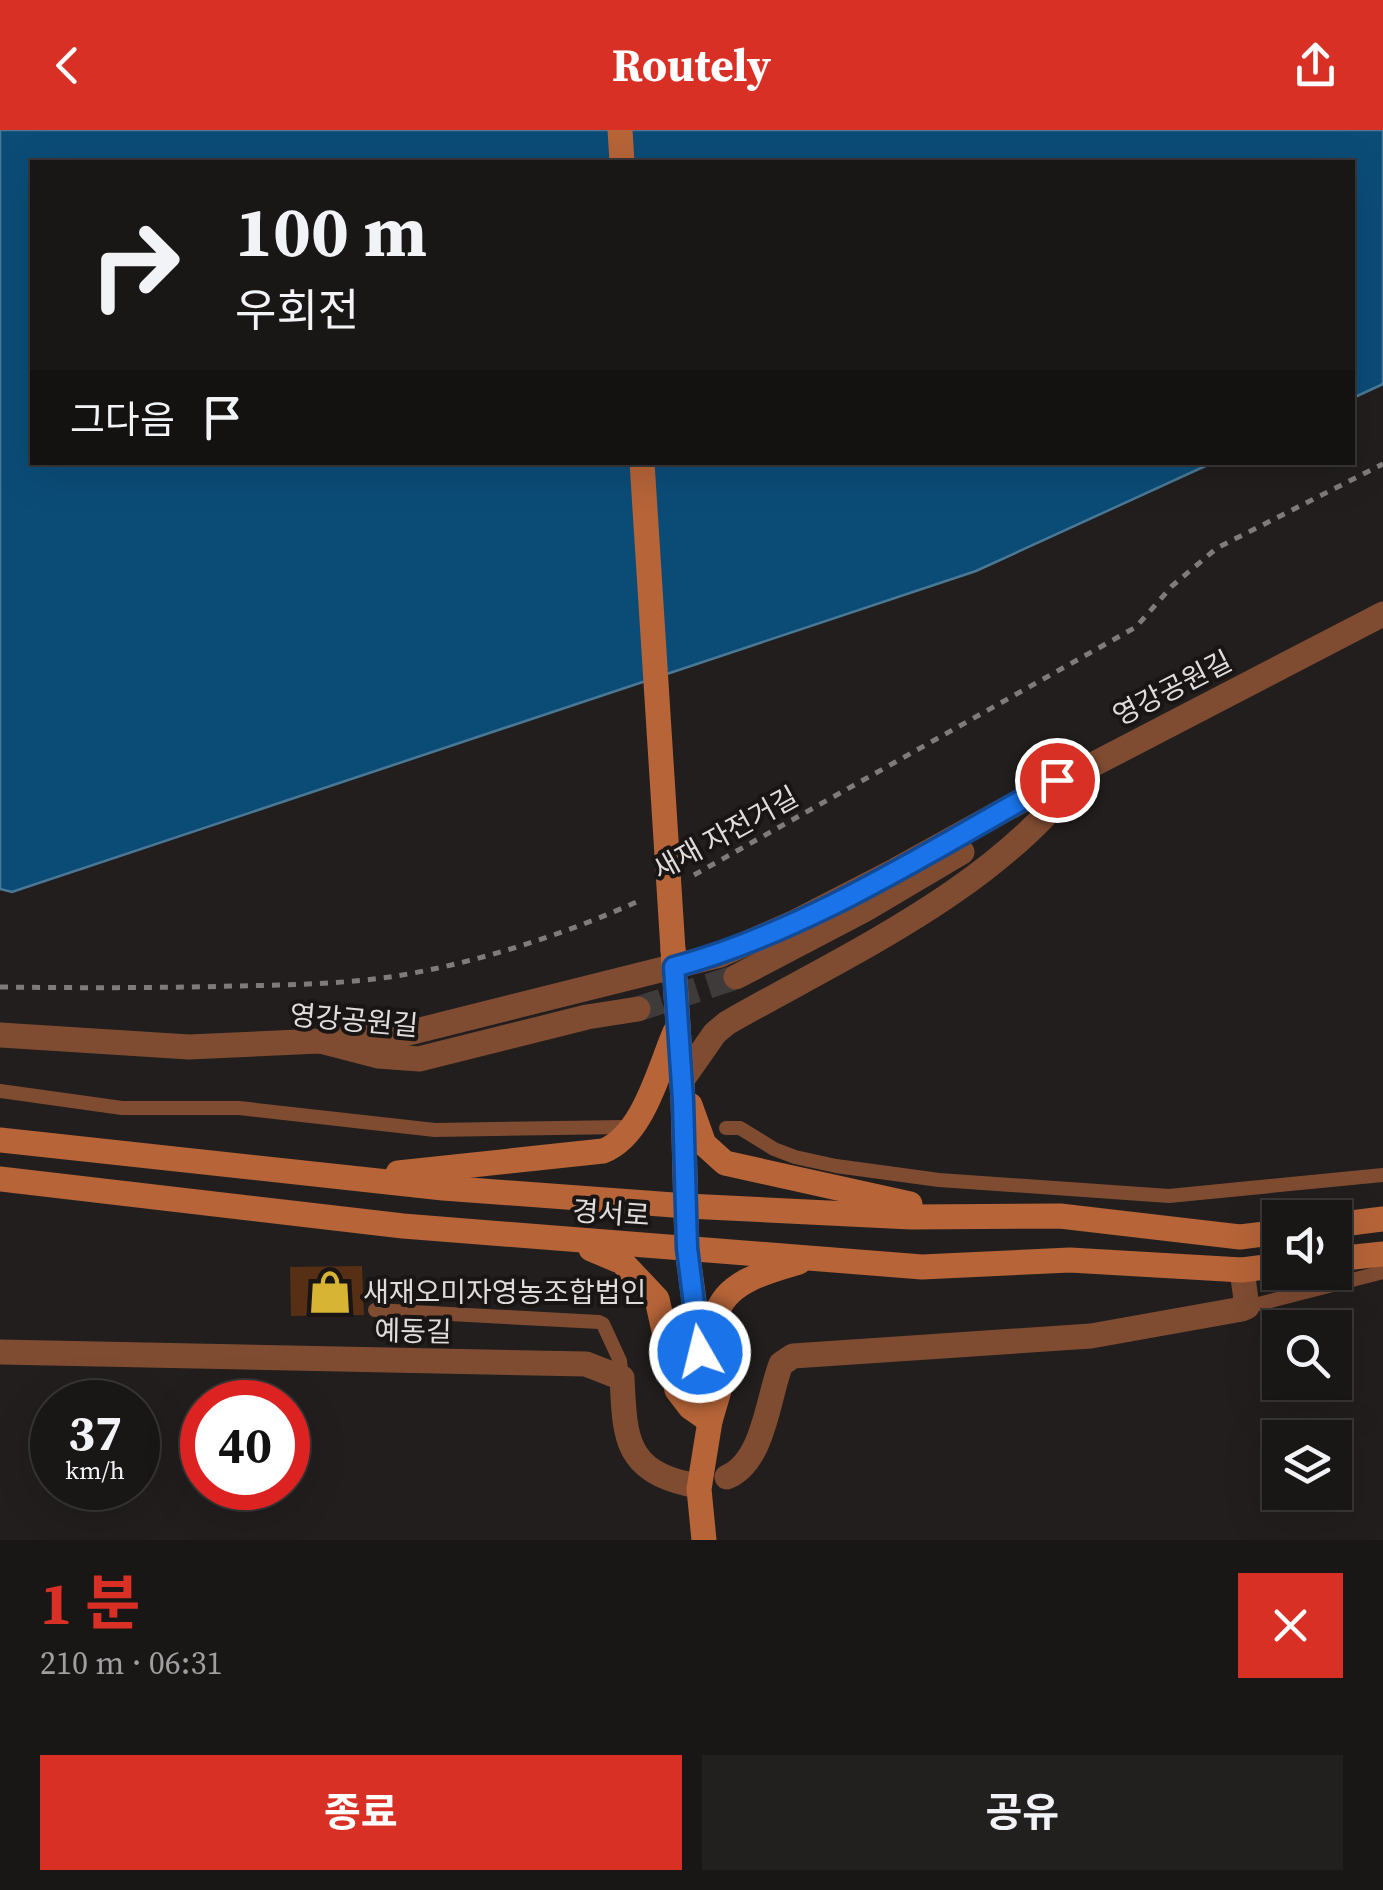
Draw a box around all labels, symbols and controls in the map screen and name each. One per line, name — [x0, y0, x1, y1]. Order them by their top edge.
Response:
text: Routely — [612, 34, 771, 96]
icon: back — [40, 38, 95, 93]
icon: share — [1288, 38, 1343, 93]
text: 100 m — [235, 183, 427, 279]
icon: right — [70, 200, 200, 330]
text: 우회전 — [235, 279, 359, 341]
icon: arrive — [195, 390, 250, 445]
text: 그다음 — [70, 394, 175, 446]
street label: 영강공원길 — [1106, 642, 1238, 734]
pin — [1015, 738, 1100, 823]
icon: arrive — [1030, 753, 1085, 808]
street label: 새재 자전거길 — [645, 777, 805, 889]
street label: 영강공원길 — [288, 995, 420, 1045]
street label: 경서로 — [571, 1191, 651, 1235]
map controls — [1262, 1200, 1352, 1510]
button: sound — [1262, 1200, 1352, 1290]
shop icon: 새재오미자영농조합법인 — [306, 1268, 354, 1316]
place label: 새재오미자영농조합법인 — [363, 1273, 646, 1311]
position arrow — [648, 1300, 752, 1404]
button: search — [1262, 1310, 1352, 1400]
street label: 예동길 — [374, 1311, 452, 1351]
speed limit sign: 40 — [180, 1380, 310, 1510]
text: 37 — [68, 1398, 122, 1467]
button: layers — [1262, 1420, 1352, 1510]
text: km/h — [65, 1453, 125, 1487]
text: 1 분 — [40, 1562, 141, 1644]
button: close — [1238, 1573, 1343, 1678]
text: 210 m · 06:31 — [40, 1641, 222, 1685]
button: 종료 — [40, 1755, 682, 1870]
button: 공유 — [702, 1755, 1343, 1870]

